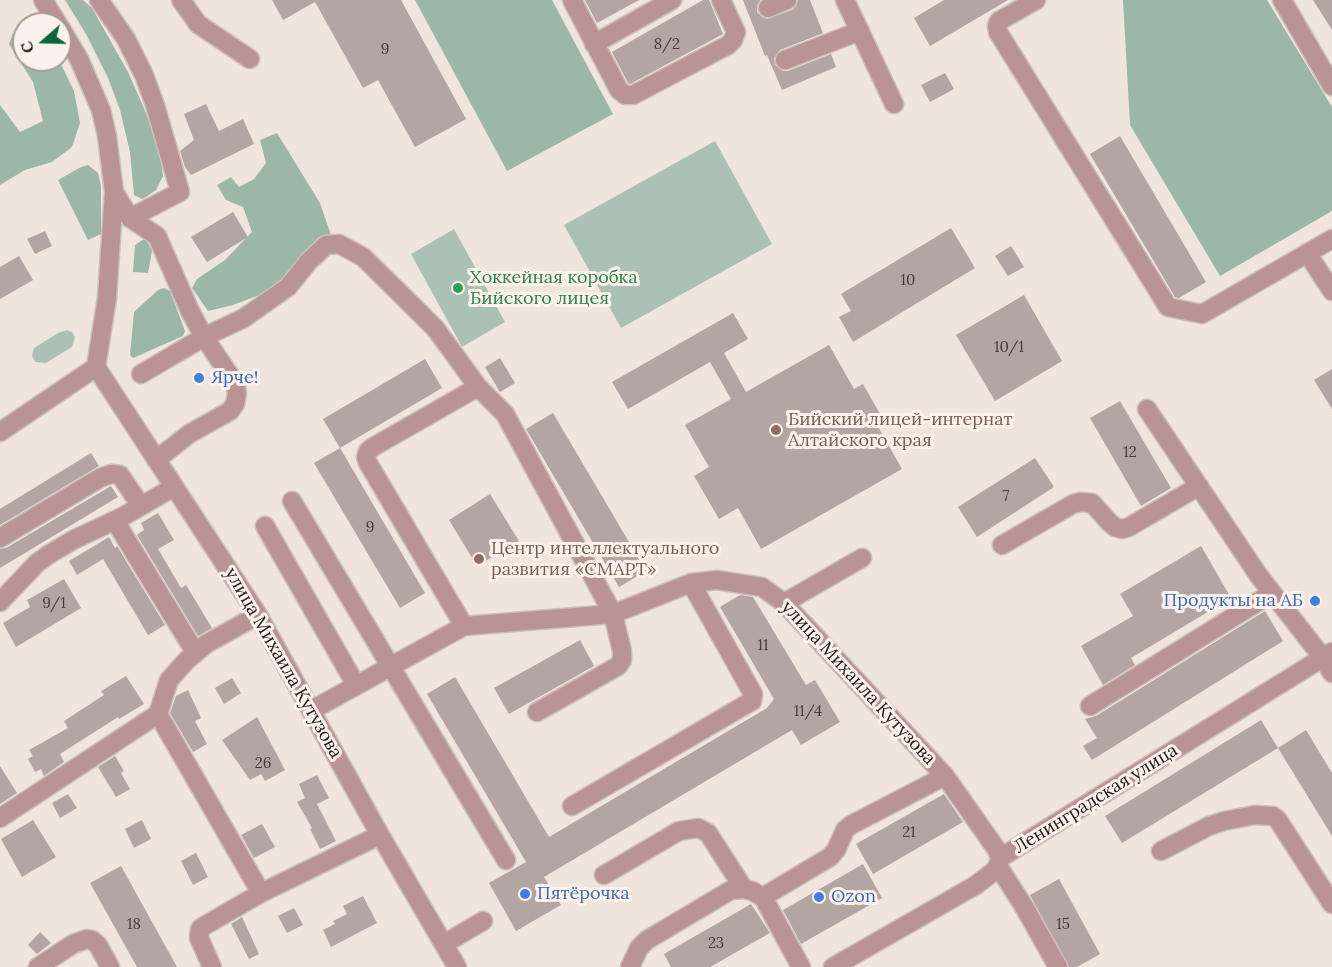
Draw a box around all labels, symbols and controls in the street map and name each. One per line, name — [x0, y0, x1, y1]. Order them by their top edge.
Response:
north arrow — [12, 12, 72, 72]
house number: 8/2 — [654, 36, 680, 54]
text: С — [16, 39, 38, 56]
house number: 9 — [381, 41, 389, 59]
place label: Хоккейная коробка Бийского лицея — [470, 267, 638, 310]
house number: 10 — [901, 272, 915, 290]
marker: Хоккейная коробка Бийского лицея — [451, 281, 465, 295]
house number: 10/1 — [994, 339, 1024, 357]
place label: Ярче! — [211, 367, 258, 389]
marker: Ярче! — [192, 371, 206, 385]
place label: Бийский лицей-интернат Алтайского края — [788, 409, 1012, 452]
marker: Бийский лицей-интернат Алтайского края — [769, 423, 783, 437]
house number: 12 — [1123, 444, 1137, 462]
house number: 7 — [1003, 488, 1009, 506]
house number: 9 — [366, 519, 374, 537]
place label: Центр интеллектуального развития «СМАРТ» — [491, 538, 719, 580]
marker: Центр интеллектуального развития «СМАРТ» — [472, 552, 486, 566]
street label: улица Михаила Кутузова — [220, 564, 346, 762]
place label: Продукты на АБ — [1164, 590, 1303, 612]
marker: Продукты на АБ — [1308, 594, 1322, 608]
house number: 9/1 — [42, 595, 66, 613]
street label: улица Михаила Кутузова — [776, 597, 940, 769]
house number: 11 — [758, 637, 768, 655]
house number: 11/4 — [794, 703, 822, 721]
street label: Ленинградская улица — [1010, 740, 1182, 858]
house number: 26 — [255, 755, 271, 773]
house number: 21 — [902, 824, 916, 842]
place label: Пятёрочка — [537, 883, 629, 905]
place label: Ozon — [831, 886, 876, 908]
marker: Пятёрочка — [518, 887, 532, 901]
marker: Ozon — [812, 890, 826, 904]
house number: 18 — [127, 916, 141, 934]
house number: 15 — [1056, 916, 1070, 934]
house number: 23 — [708, 935, 724, 953]

